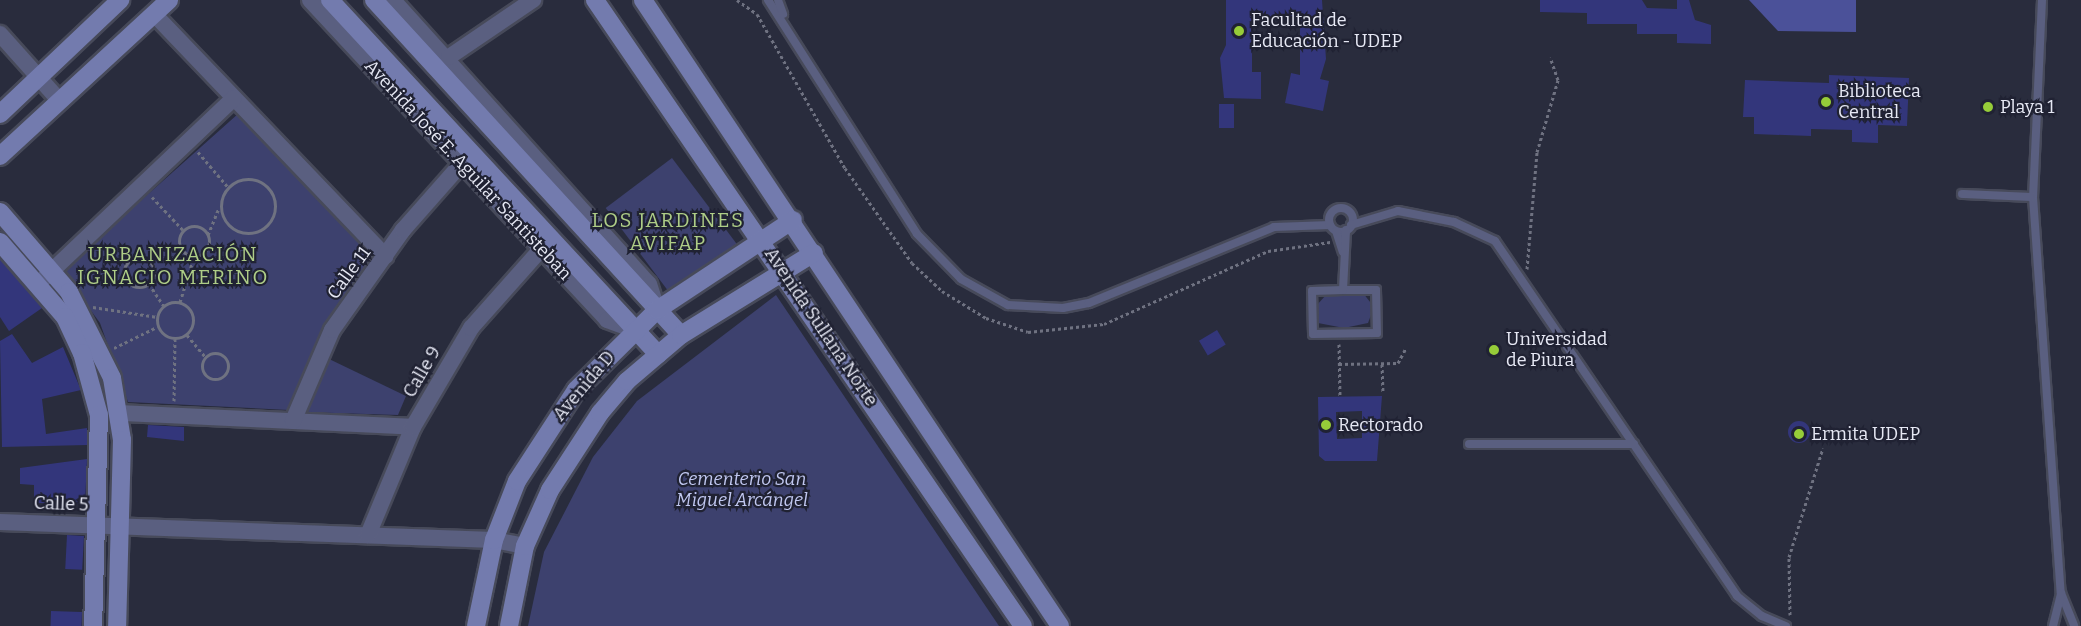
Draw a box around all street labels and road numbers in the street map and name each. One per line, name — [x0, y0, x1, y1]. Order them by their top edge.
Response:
street label: Avenida José E. Aguilar Santisteban — [360, 55, 576, 285]
street label: Calle 11 — [323, 243, 375, 303]
street label: Avenida Sullana Norte — [760, 244, 882, 410]
street label: Calle 9 — [399, 343, 445, 401]
street label: Avenida D — [549, 347, 619, 425]
street label: Calle 5 — [33, 492, 89, 516]

